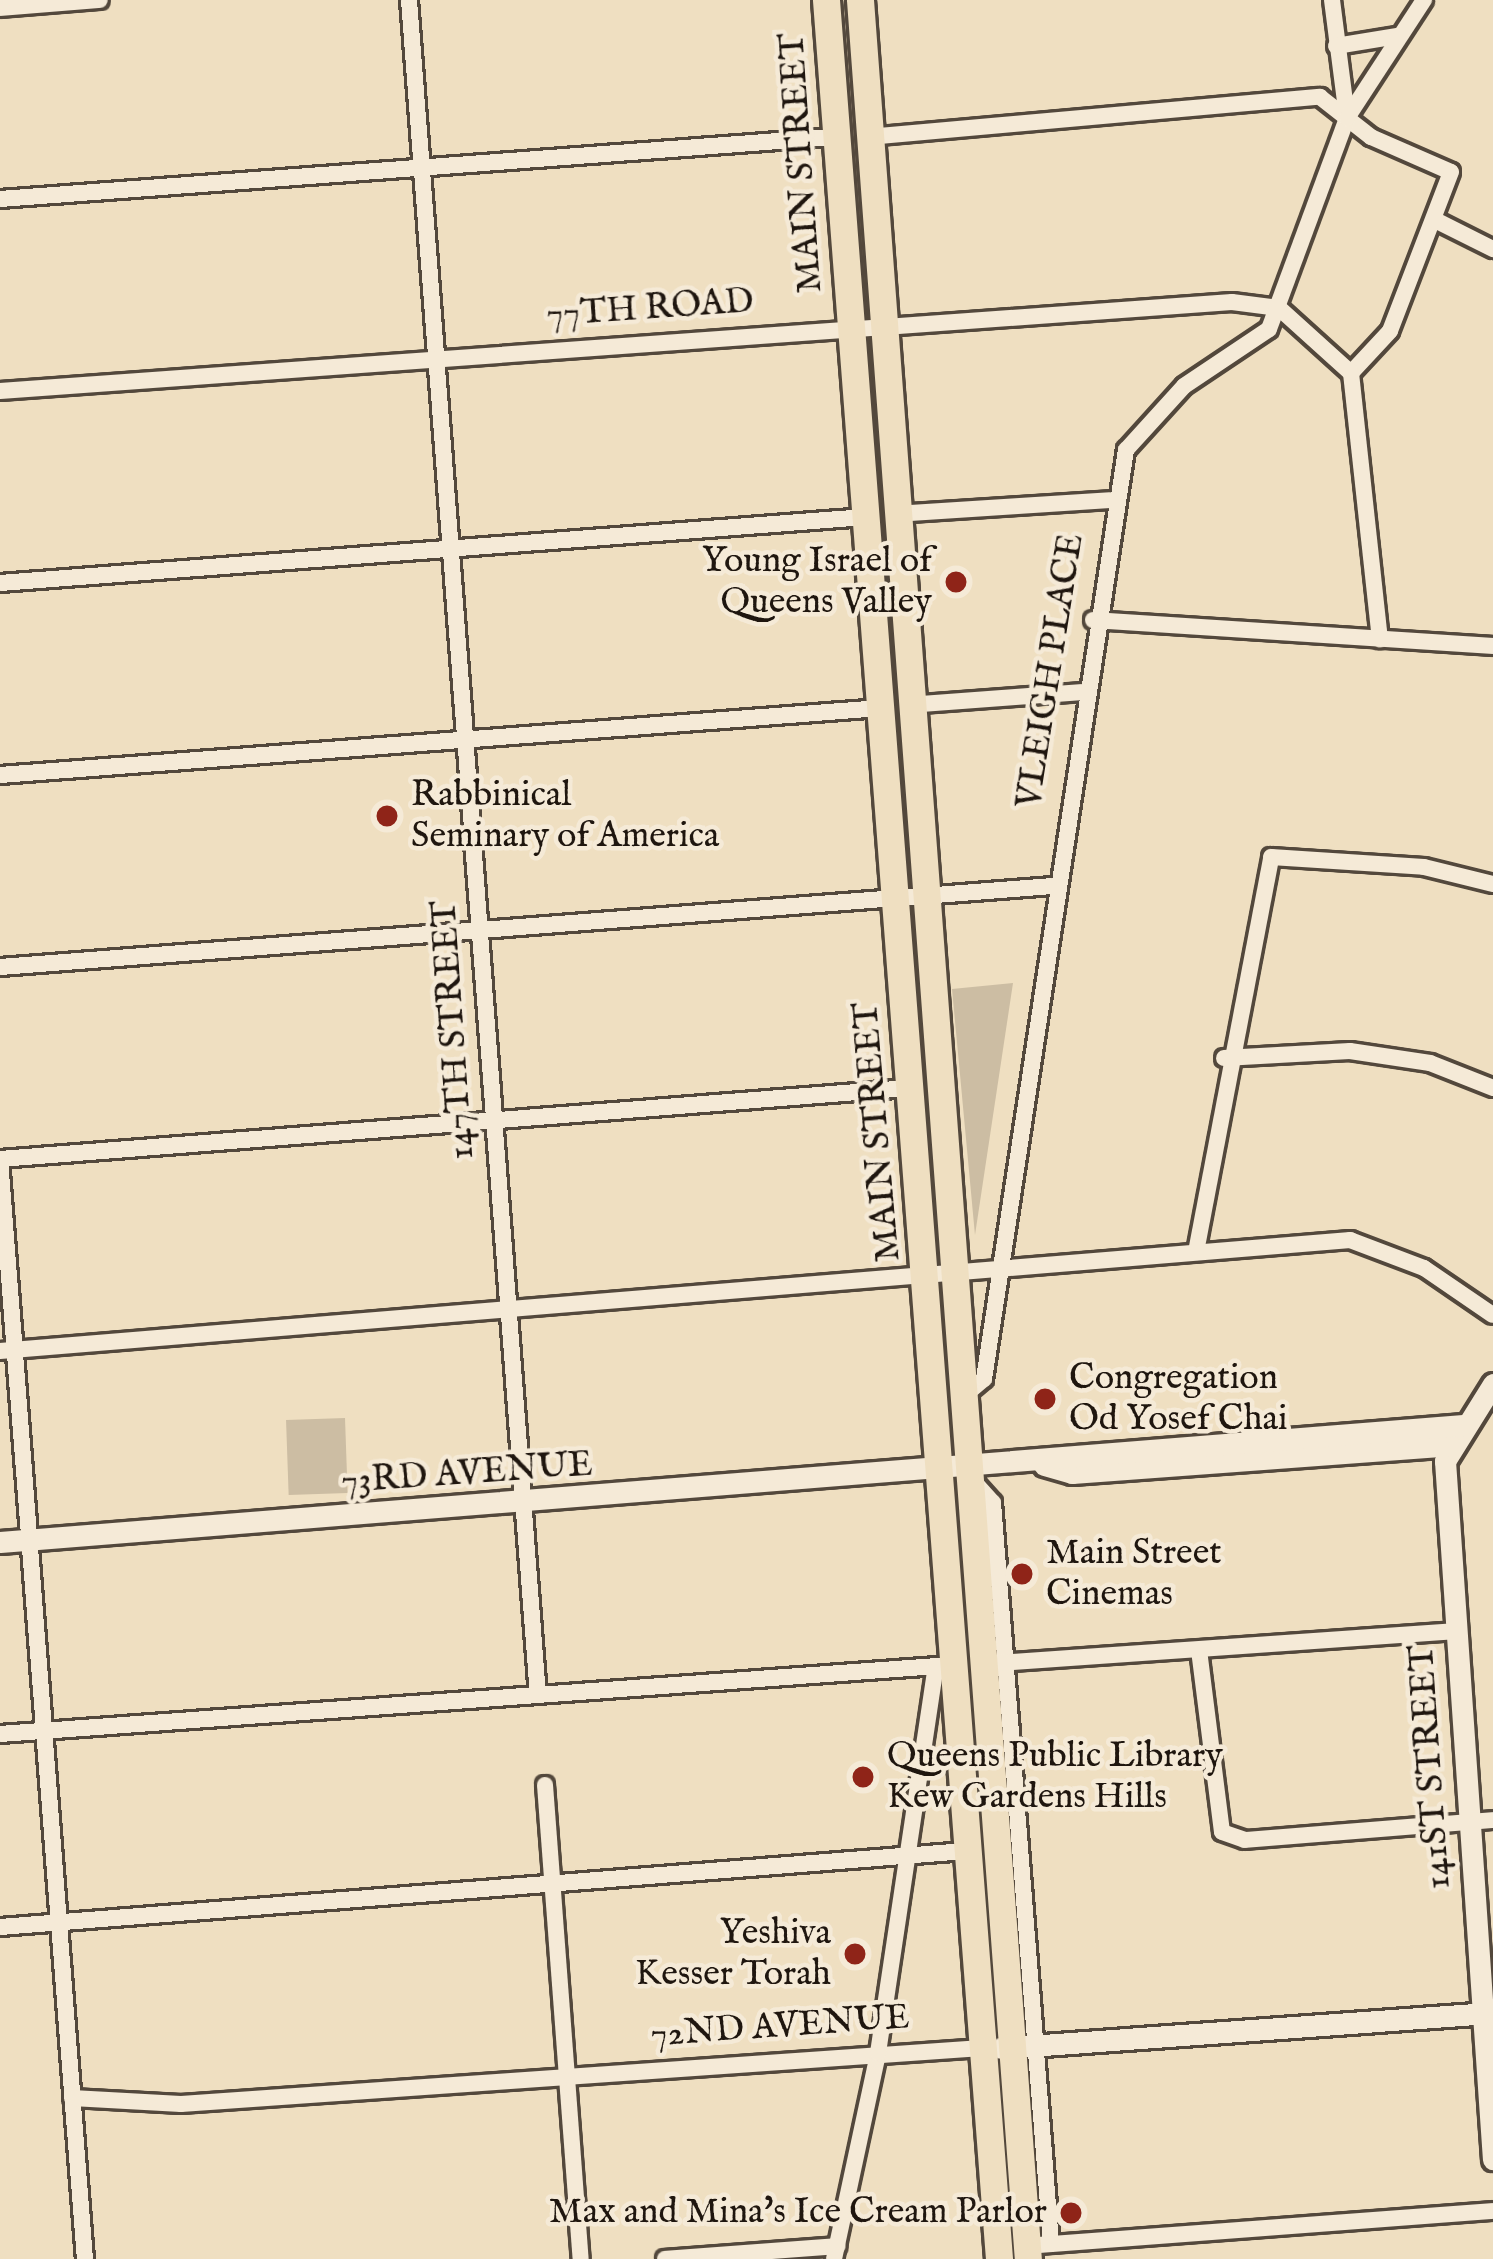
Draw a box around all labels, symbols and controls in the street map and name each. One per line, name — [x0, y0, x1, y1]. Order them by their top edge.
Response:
street label: MAIN STREET — [771, 31, 833, 295]
street label: 77TH ROAD — [545, 280, 755, 338]
street label: VLEIGH PLACE — [1008, 531, 1094, 811]
place label: Young Israel of Queens Valley — [702, 539, 932, 624]
marker: Young Israel of Queens Valley — [943, 569, 969, 595]
place label: Rabbinical Seminary of America — [411, 773, 719, 858]
marker: Rabbinical Seminary of America — [374, 803, 400, 829]
street label: 147TH STREET — [423, 899, 485, 1161]
street label: MAIN STREET — [845, 1000, 911, 1264]
place label: Congregation Od Yosef Chai — [1069, 1356, 1288, 1441]
marker: Congregation Od Yosef Chai — [1032, 1386, 1058, 1412]
street label: 73RD AVENUE — [340, 1444, 594, 1504]
place label: Main Street Cinemas — [1046, 1531, 1222, 1616]
marker: Main Street Cinemas — [1009, 1561, 1035, 1587]
street label: 141ST STREET — [1401, 1643, 1461, 1891]
place label: Queens Public Library Kew Gardens Hills — [887, 1734, 1223, 1819]
marker: Queens Public Library Kew Gardens Hills — [850, 1764, 876, 1790]
place label: Yeshiva Kesser Torah — [635, 1911, 831, 1996]
marker: Yeshiva Kesser Torah — [842, 1941, 868, 1967]
street label: 72ND AVENUE — [649, 1996, 911, 2058]
place label: Max and Mina's Ice Cream Parlor — [549, 2191, 1047, 2235]
marker: Max and Mina's Ice Cream Parlor — [1058, 2200, 1084, 2226]

